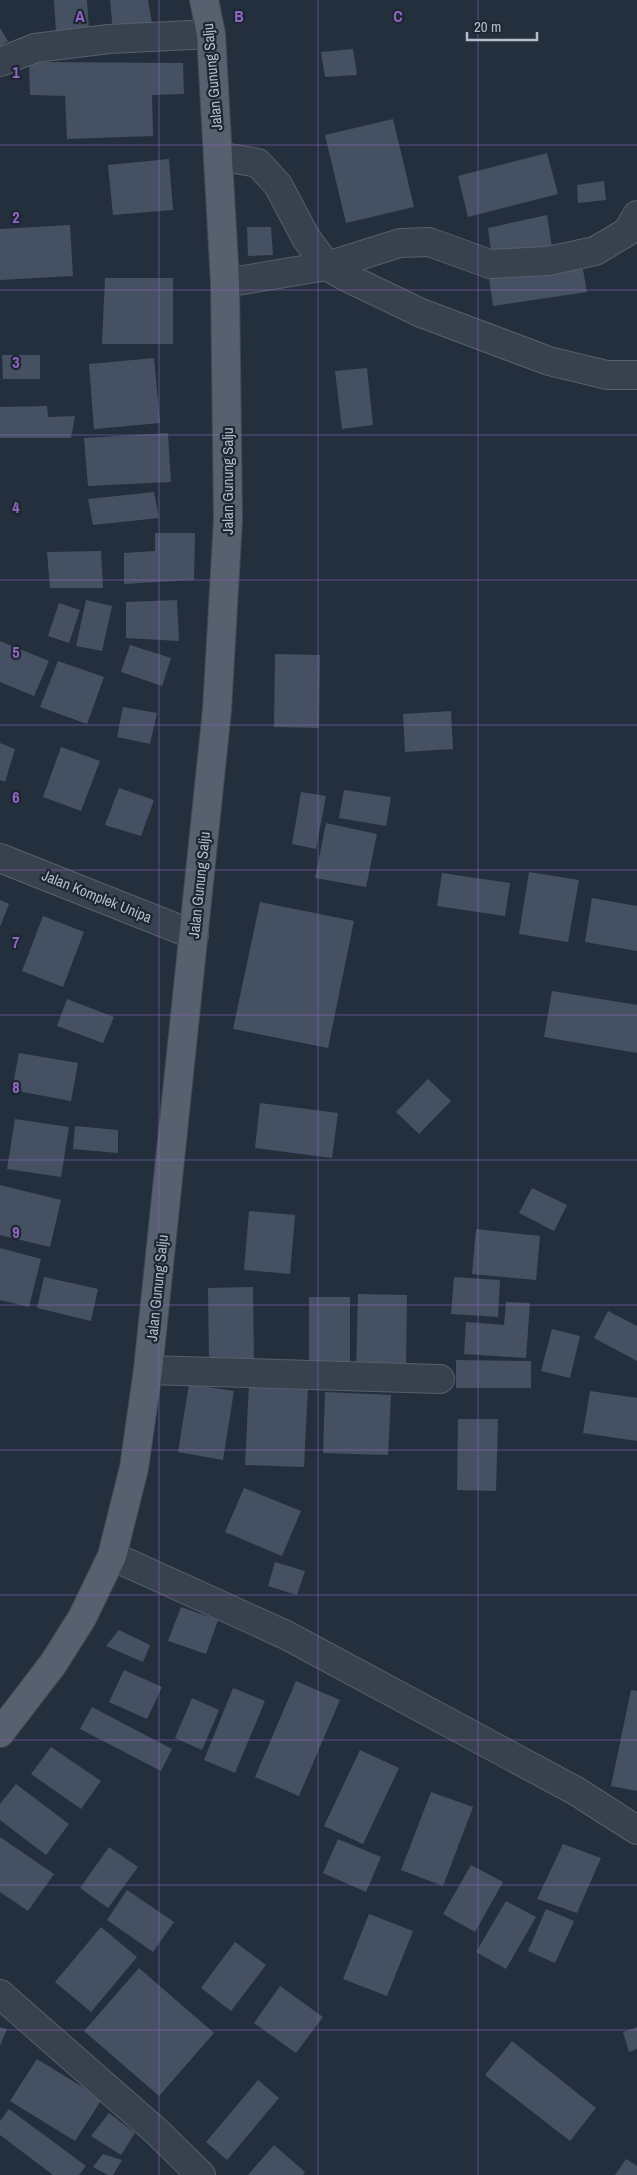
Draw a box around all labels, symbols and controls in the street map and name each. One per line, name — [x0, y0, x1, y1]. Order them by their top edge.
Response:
text: A — [75, 5, 85, 27]
text: B — [234, 5, 244, 27]
text: C — [393, 5, 403, 27]
scale bar — [467, 10, 537, 42]
text: 20 m — [474, 16, 501, 37]
street label: Jalan Gunung Salju — [197, 23, 227, 131]
text: 1 — [12, 61, 20, 83]
text: 2 — [12, 206, 20, 228]
text: 3 — [12, 351, 20, 373]
street label: Jalan Gunung Salju — [217, 427, 238, 535]
text: 4 — [12, 496, 20, 518]
text: 5 — [12, 641, 20, 663]
text: 6 — [12, 786, 20, 808]
street label: Jalan Gunung Salju — [183, 831, 215, 939]
street label: Jalan Komplek Unipa — [39, 864, 155, 928]
text: 7 — [12, 931, 20, 953]
text: 8 — [12, 1076, 20, 1098]
text: 9 — [12, 1221, 20, 1243]
street label: Jalan Gunung Salju — [141, 1234, 173, 1342]

